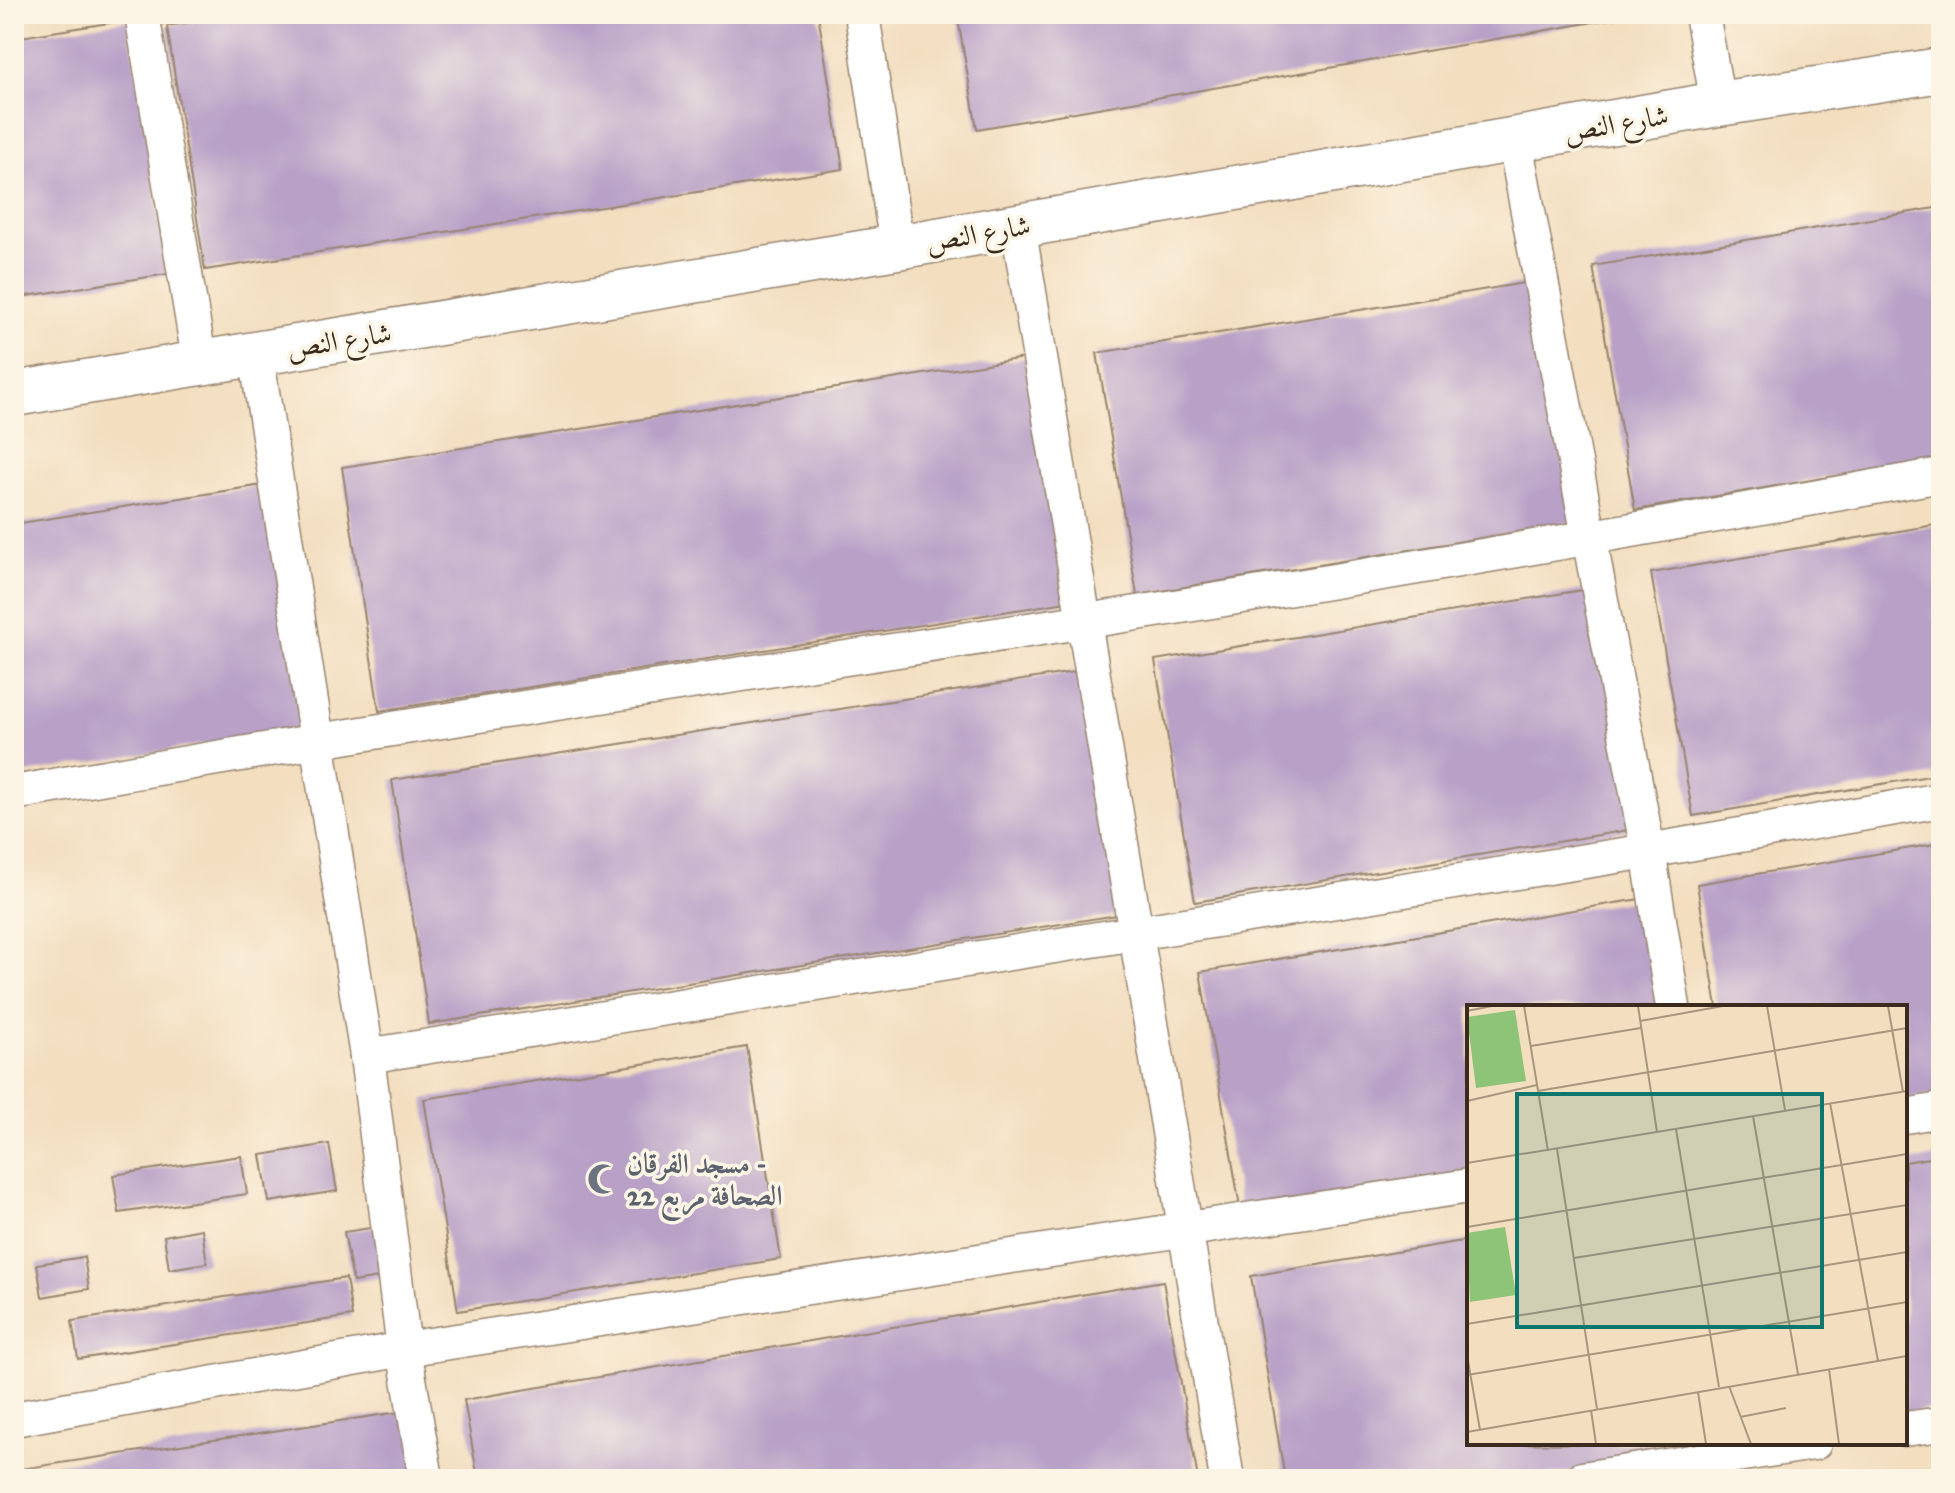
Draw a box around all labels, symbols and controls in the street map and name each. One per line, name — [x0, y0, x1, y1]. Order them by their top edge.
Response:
street label: شارع النص — [1561, 97, 1672, 156]
street label: شارع النص — [923, 207, 1034, 266]
street label: شارع النص — [284, 315, 395, 372]
inset map — [1467, 1005, 1907, 1445]
place label: مسجد الفرقان - الصحافة مربع 22 — [627, 1146, 783, 1222]
mosque icon: مسجد الفرقان - الصحافة مربع 22 — [586, 1162, 620, 1196]

